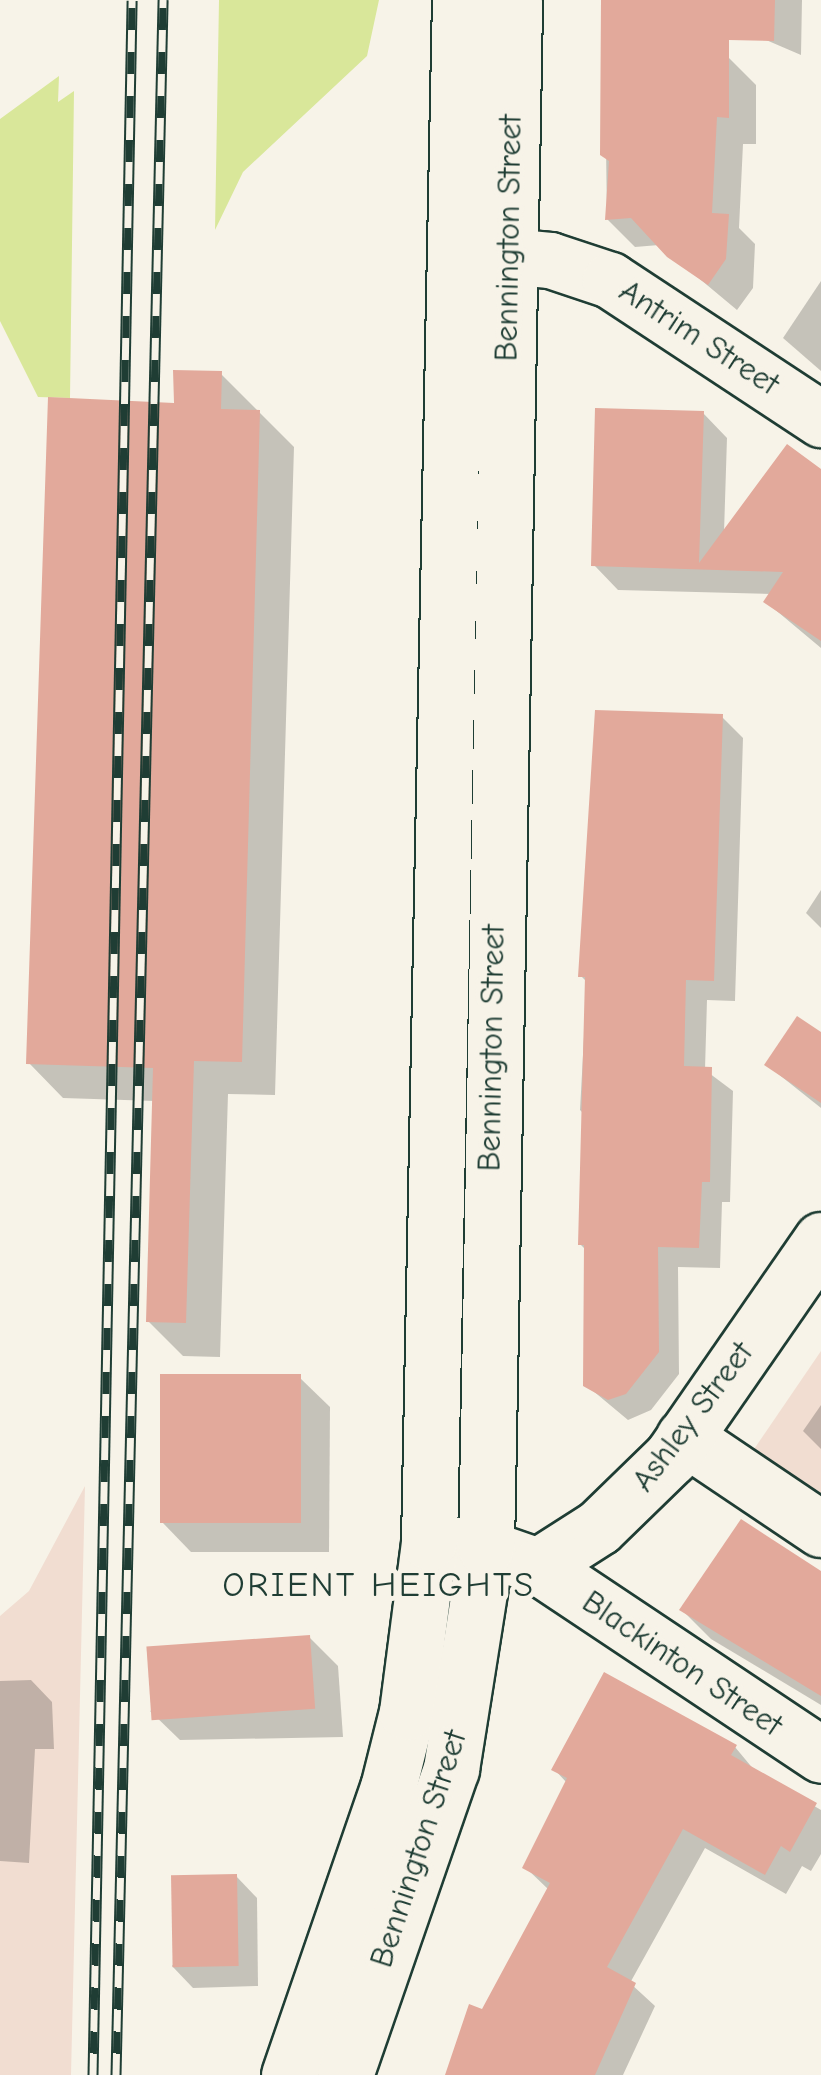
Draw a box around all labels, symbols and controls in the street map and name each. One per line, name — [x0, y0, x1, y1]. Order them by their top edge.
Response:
street label: Bennington Street — [488, 114, 530, 362]
street label: Antrim Street — [612, 272, 786, 404]
street label: Bennington Street — [471, 924, 513, 1172]
street label: Ashley Street — [624, 1335, 762, 1499]
district label: ORIENT HEIGHTS — [222, 1564, 536, 1606]
street label: Blackinton Street — [575, 1583, 789, 1745]
street label: Bennington Street — [363, 1726, 475, 1972]

